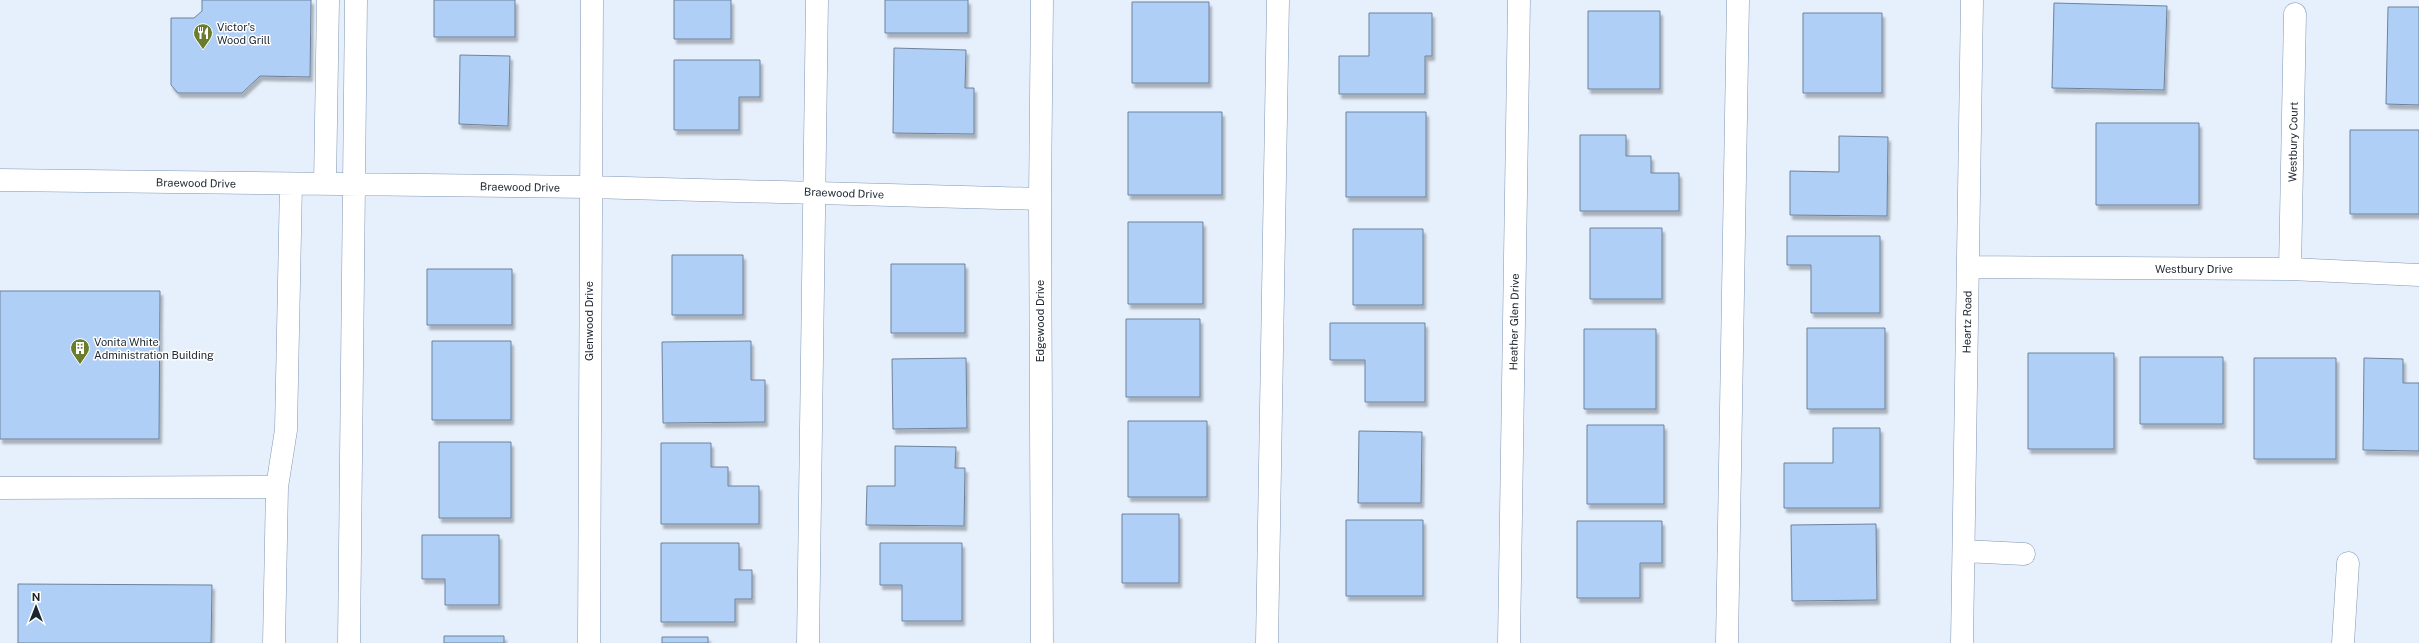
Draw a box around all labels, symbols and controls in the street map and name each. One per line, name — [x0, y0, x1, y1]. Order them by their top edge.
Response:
place label: Victor's Wood Grill — [217, 21, 270, 46]
restaurant icon: Victor's Wood Grill — [192, 22, 214, 50]
street label: Westbury Court — [2286, 102, 2300, 182]
street label: Braewood Drive — [156, 176, 236, 190]
street label: Braewood Drive — [480, 180, 560, 194]
street label: Braewood Drive — [804, 186, 884, 200]
street label: Westbury Drive — [2155, 263, 2233, 275]
street label: Heather Glen Drive — [1507, 273, 1521, 371]
street label: Edgewood Drive — [1034, 280, 1046, 362]
street label: Glenwood Drive — [583, 281, 595, 361]
street label: Heartz Road — [1960, 290, 1974, 354]
place label: Vonita White Administration Building — [94, 336, 214, 361]
building icon: Vonita White Administration Building — [69, 337, 91, 365]
north arrow — [16, 587, 56, 627]
text: N — [32, 591, 40, 603]

